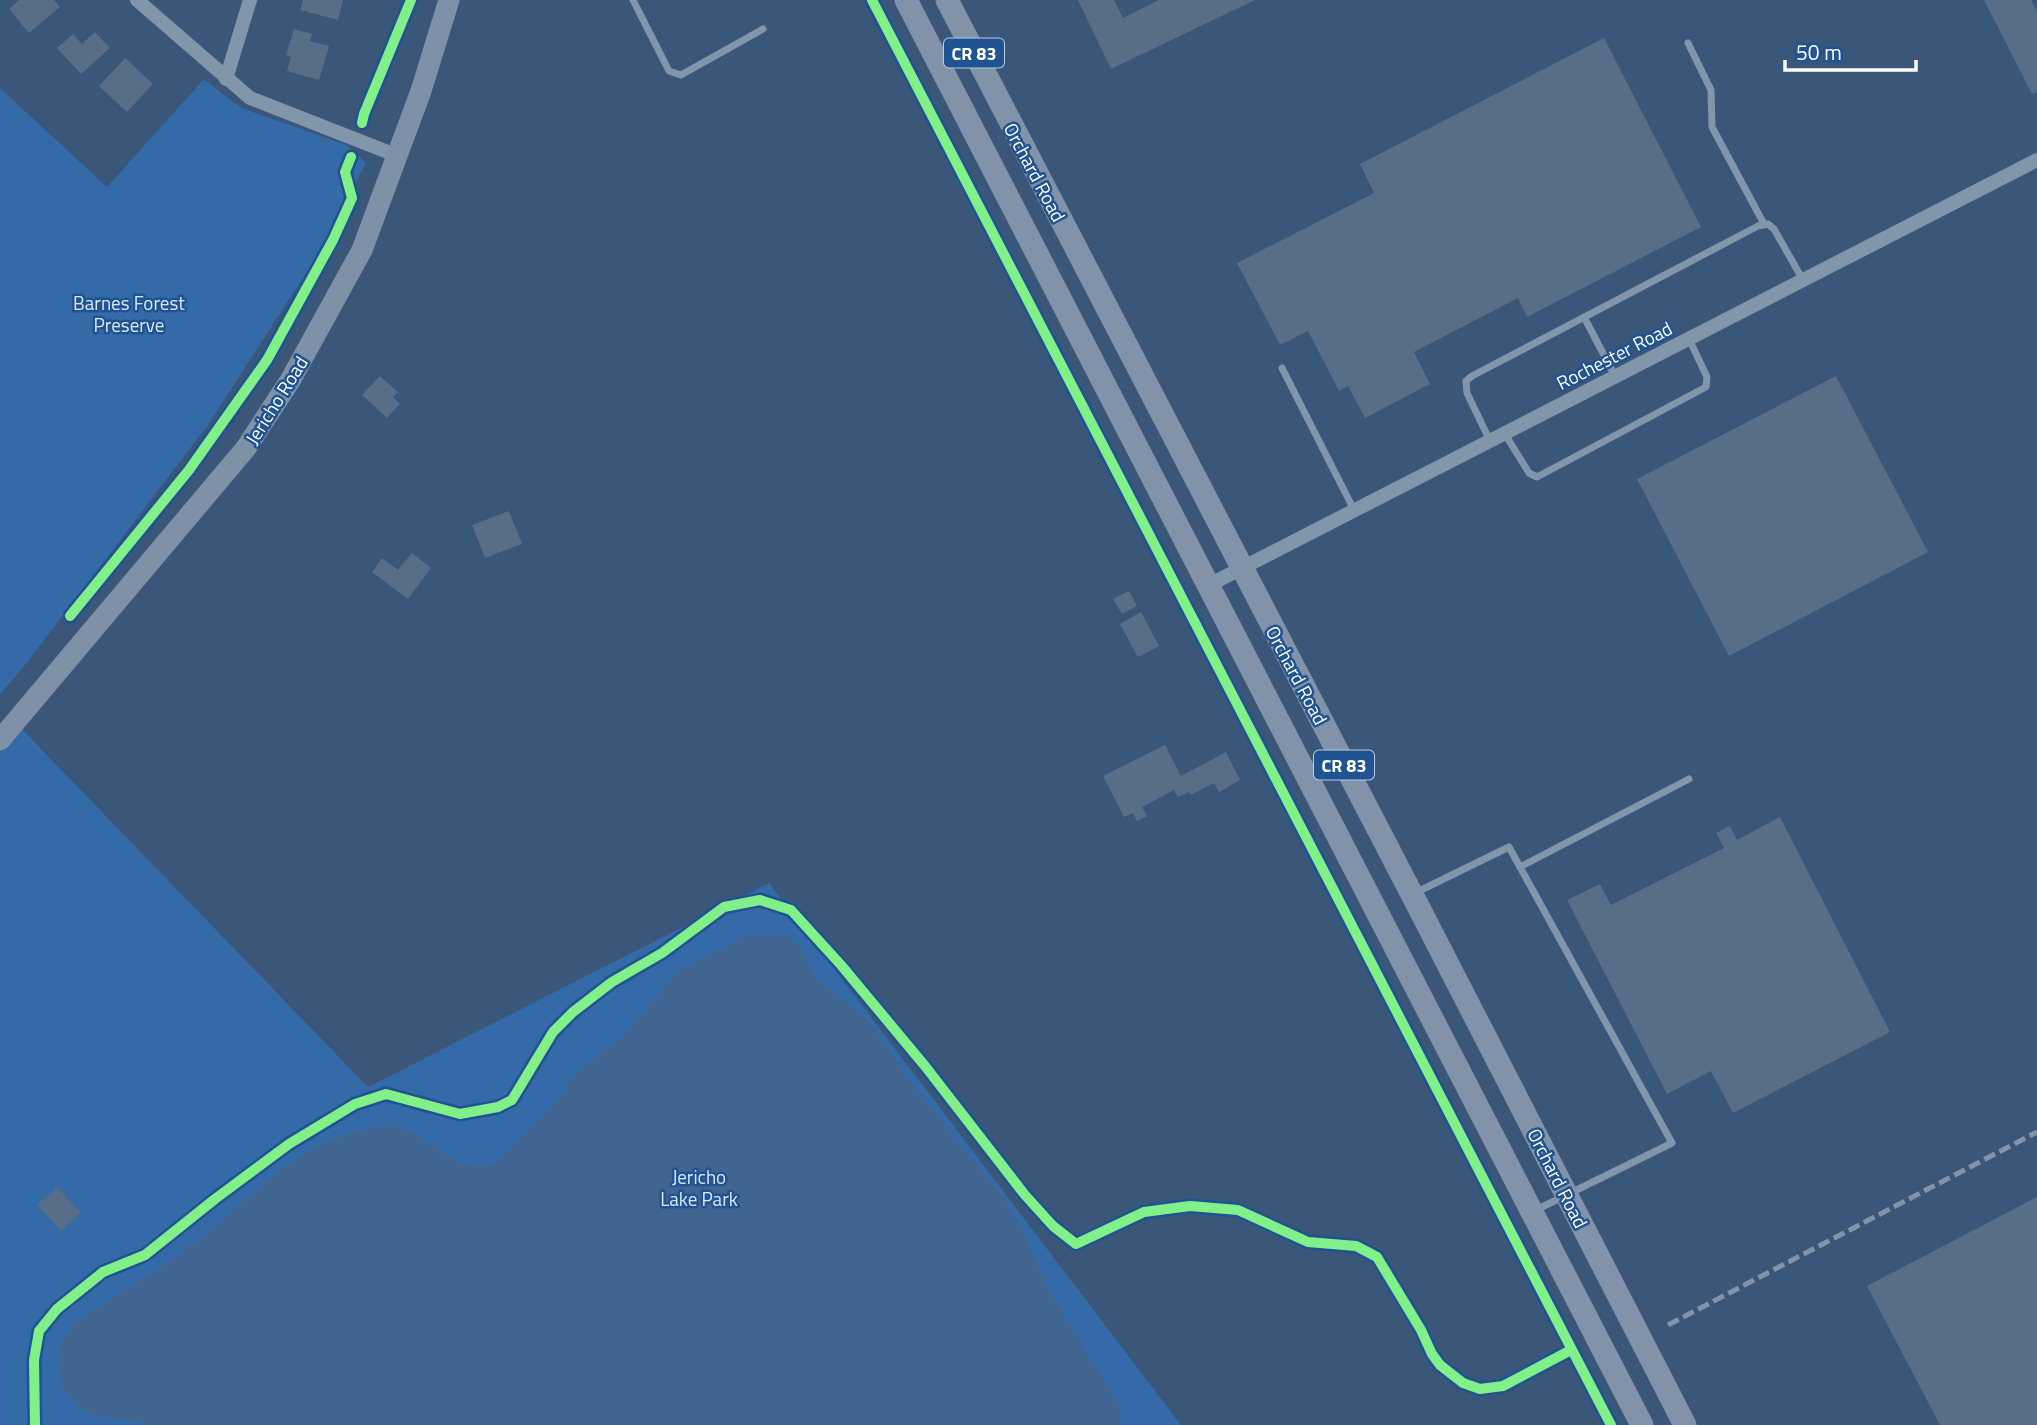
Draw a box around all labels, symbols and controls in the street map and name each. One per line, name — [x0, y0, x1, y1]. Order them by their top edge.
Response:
scale bar — [1785, 28, 1916, 72]
text: 50 m — [1796, 36, 1842, 68]
road number: CR 83 — [944, 38, 1004, 68]
street label: Orchard Road — [997, 117, 1073, 227]
park label: Barnes Forest Preserve — [73, 288, 185, 339]
street label: Rochester Road — [1551, 313, 1677, 397]
street label: Jericho Road — [237, 350, 315, 450]
street label: Orchard Road — [1259, 620, 1335, 730]
road number: CR 83 — [1314, 750, 1374, 780]
street label: Orchard Road — [1520, 1123, 1596, 1233]
park label: Jericho Lake Park — [660, 1162, 738, 1213]

